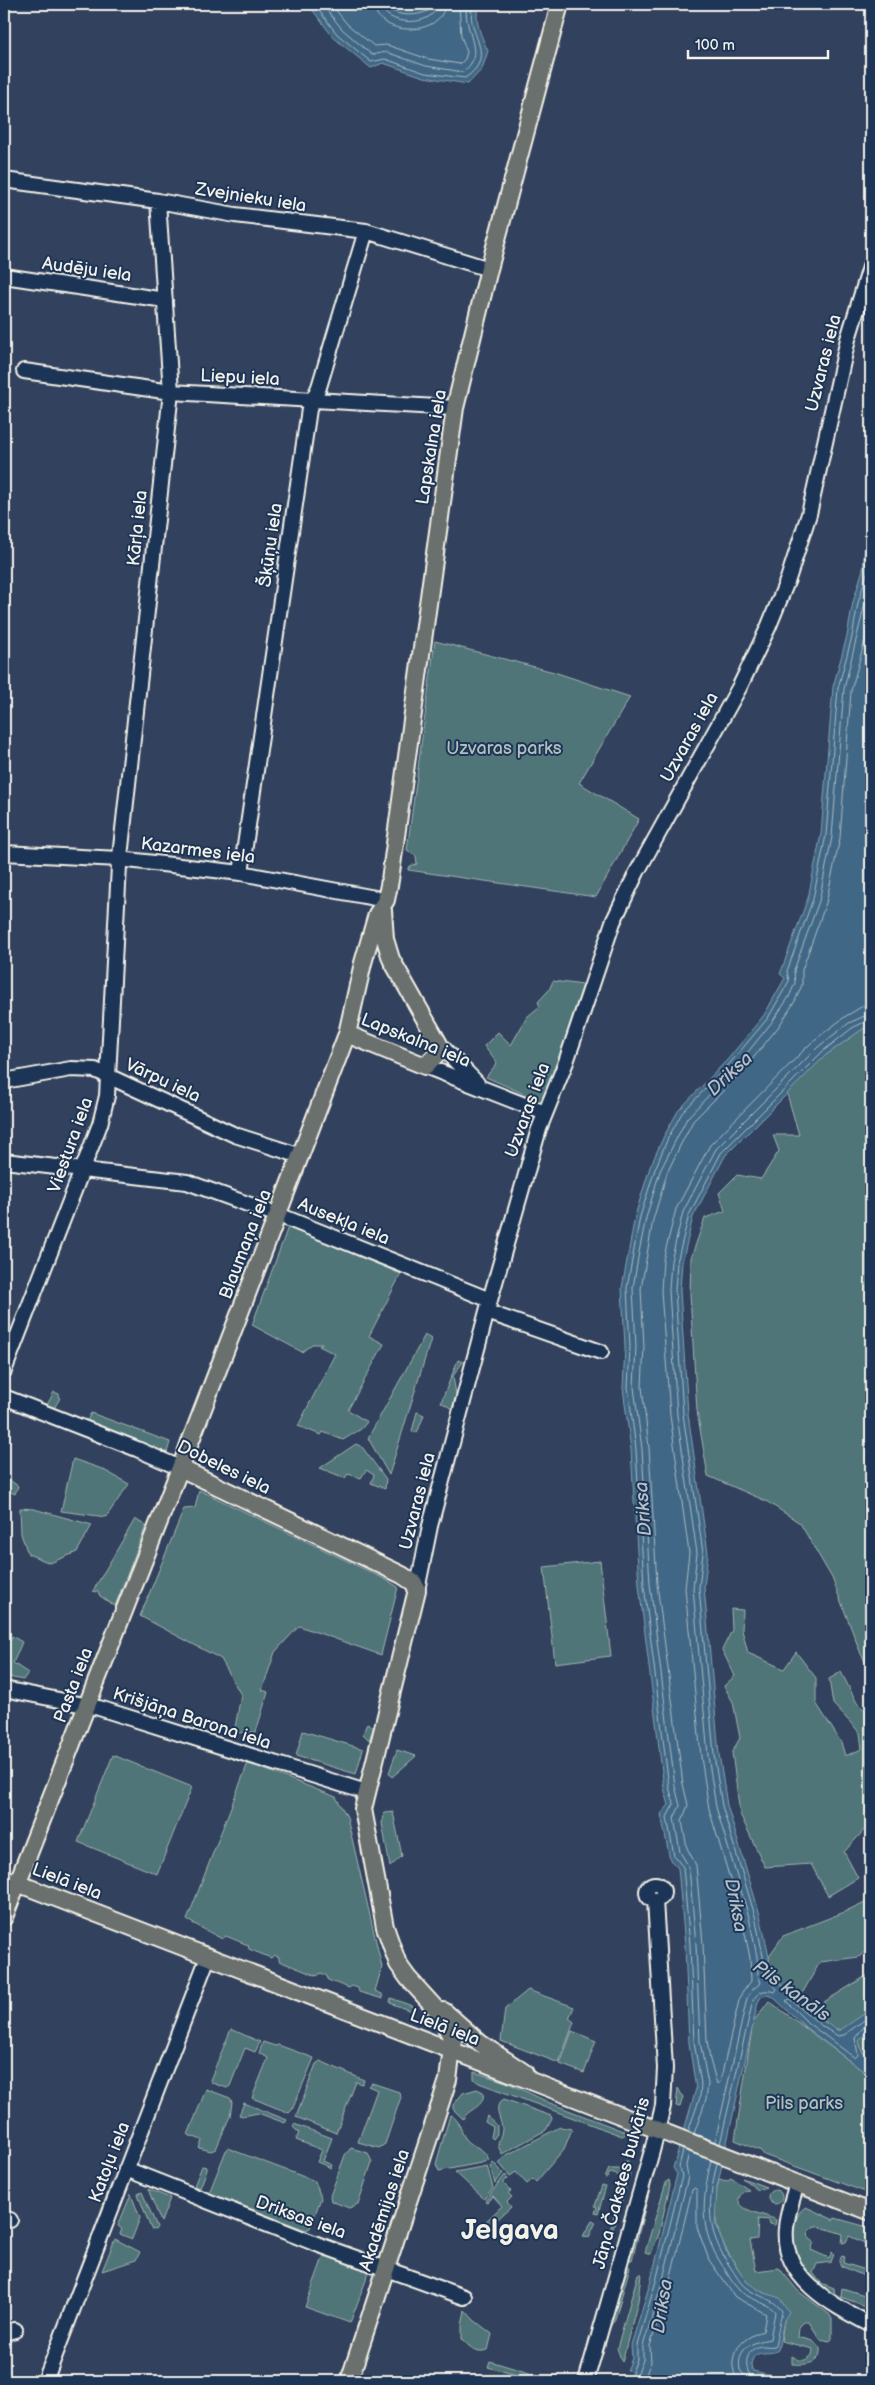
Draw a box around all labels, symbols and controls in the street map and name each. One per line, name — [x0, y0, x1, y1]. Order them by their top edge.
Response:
scale bar — [688, 28, 828, 60]
text: 100 m — [695, 36, 735, 55]
street label: Zvejnieku iela — [193, 178, 308, 217]
street label: Audēju iela — [41, 253, 133, 286]
street label: Uzvaras iela — [801, 312, 846, 414]
street label: Liepu iela — [200, 365, 280, 390]
street label: Lapskalna iela — [412, 388, 451, 506]
street label: Kārļa iela — [123, 489, 152, 567]
street label: Šķūņu iela — [253, 502, 287, 588]
street label: Uzvaras iela — [656, 689, 723, 786]
park label: Uzvaras parks — [446, 738, 562, 759]
street label: Kazarmes iela — [140, 833, 256, 868]
street label: Lapskalna iela — [358, 1009, 474, 1072]
water label: Driksa — [702, 1047, 758, 1101]
street label: Vārpu iela — [122, 1054, 204, 1107]
street label: Uzvaras iela — [501, 1060, 554, 1160]
street label: Viestura iela — [43, 1094, 98, 1196]
street label: Blaumaņa iela — [215, 1186, 276, 1302]
street label: Ausekļa iela — [295, 1194, 393, 1249]
street label: Dobeles iela — [174, 1436, 274, 1499]
street label: Uzvaras iela — [395, 1450, 440, 1552]
water label: Driksa — [630, 1481, 657, 1537]
street label: Pasta iela — [50, 1645, 97, 1726]
street label: Krišjāņa Barona iela — [110, 1683, 274, 1754]
street label: Lielā iela — [29, 1859, 105, 1904]
water label: Driksa — [719, 1876, 752, 1934]
water label: Pils kanāls — [748, 1955, 835, 2027]
street label: Lielā iela — [407, 2005, 483, 2050]
park label: Pils parks — [765, 2093, 843, 2114]
street label: Jāņa Čakstes bulvāris — [587, 2094, 655, 2271]
street label: Katoļu iela — [84, 2119, 134, 2205]
street label: Akadēmijas iela — [355, 2147, 414, 2274]
street label: Driksas iela — [253, 2191, 349, 2243]
district label: Jelgava — [461, 2214, 559, 2247]
water label: Driksa — [647, 2278, 678, 2335]

